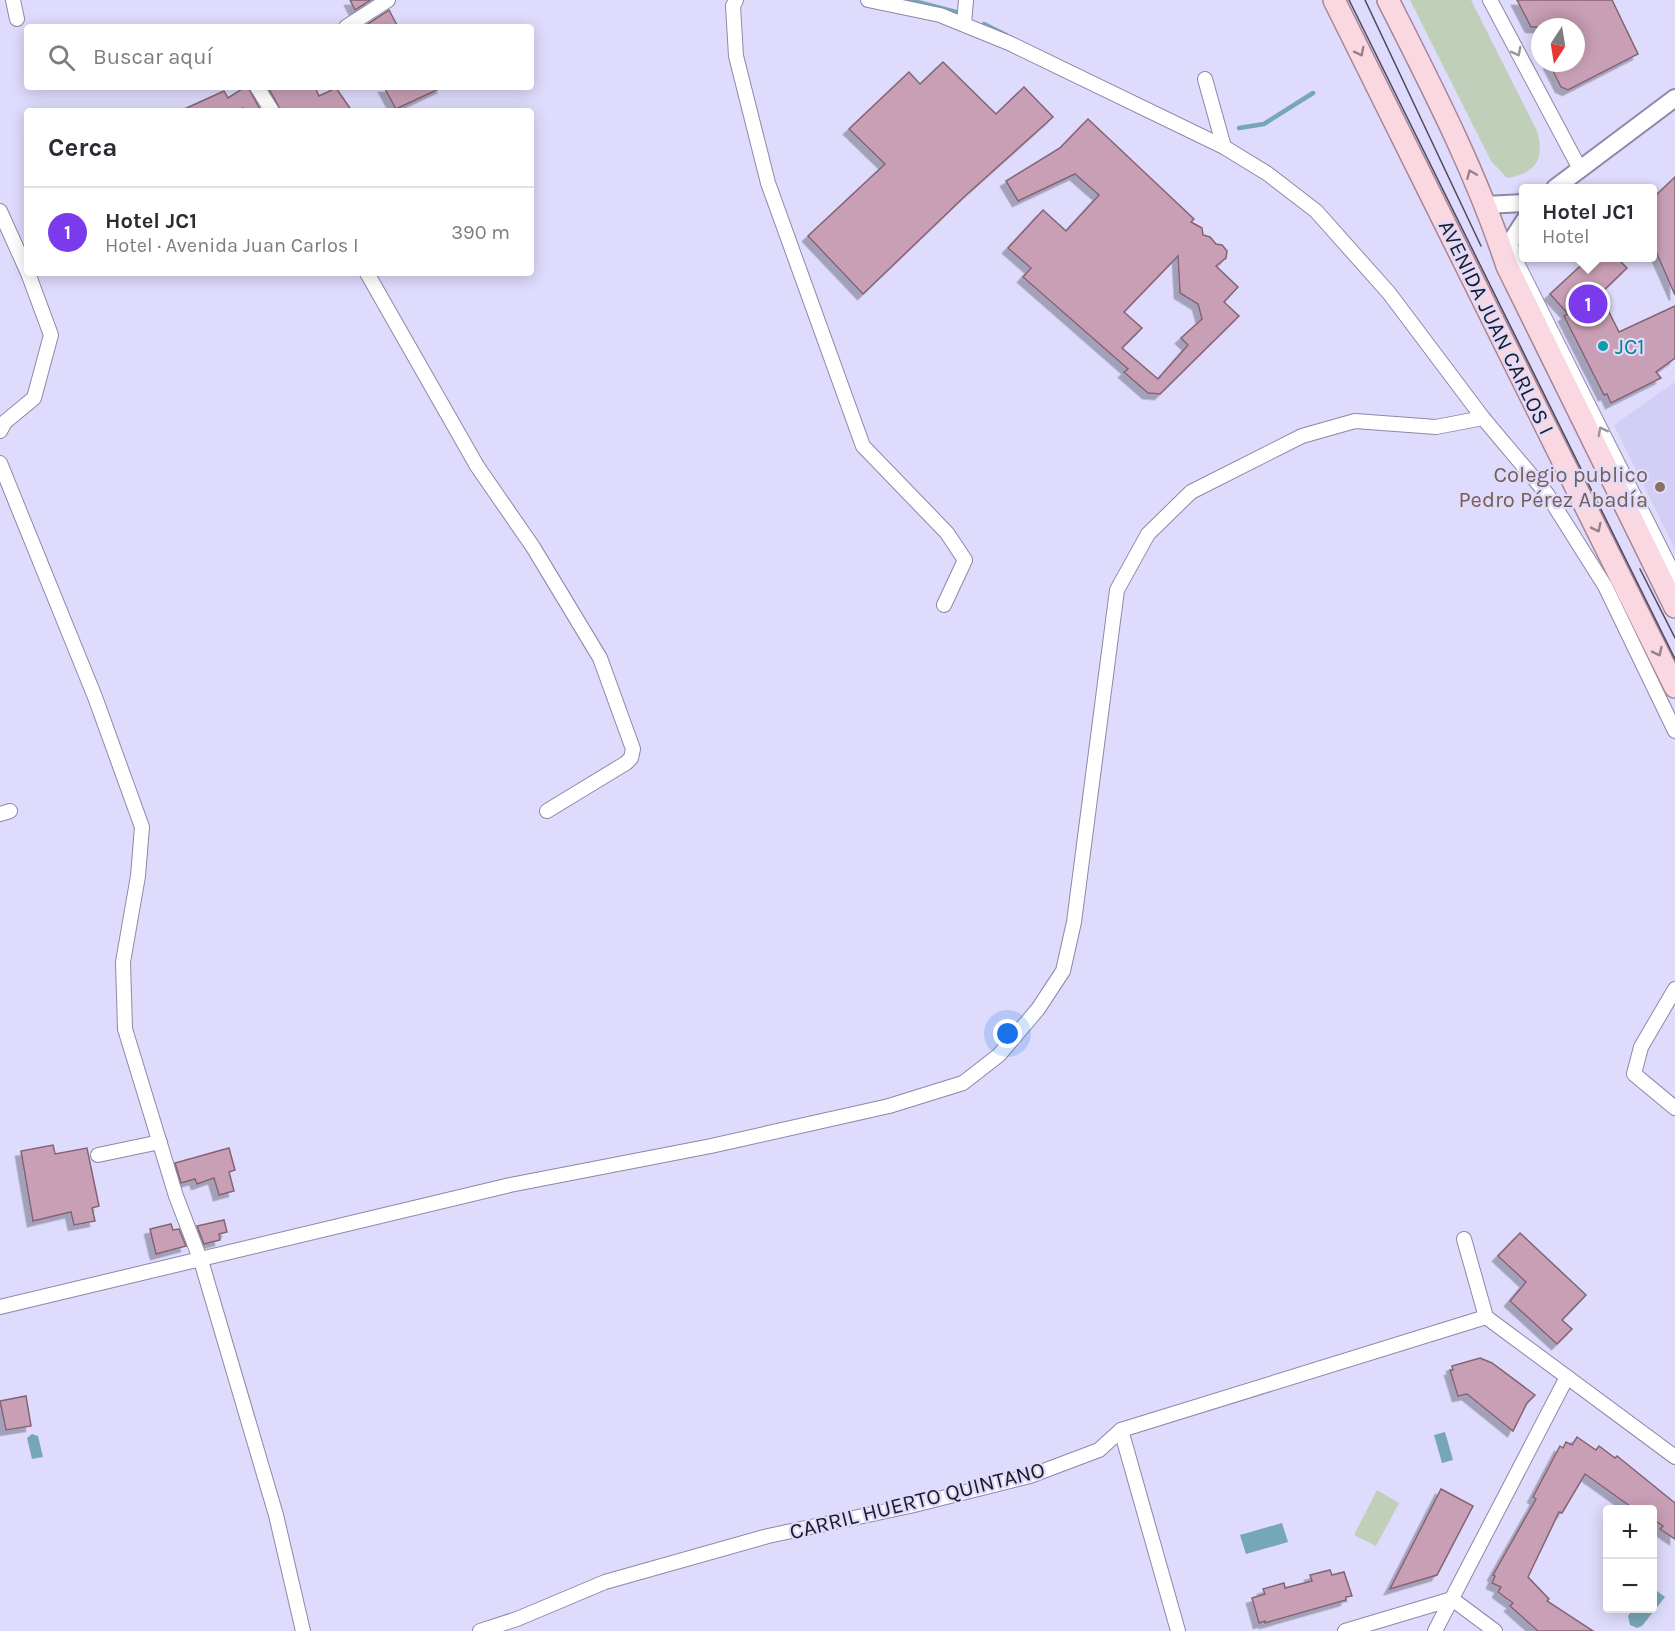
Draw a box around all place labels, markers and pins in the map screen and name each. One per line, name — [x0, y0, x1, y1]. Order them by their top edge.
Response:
pin: 1 — [1568, 282, 1608, 326]
place label: JC1 — [1615, 334, 1645, 360]
marker: JC1 — [1596, 339, 1610, 353]
place label: Colegio publico Pedro Pérez Abadía — [1458, 462, 1648, 513]
marker: Colegio publico Pedro Pérez Abadía — [1653, 480, 1667, 494]

